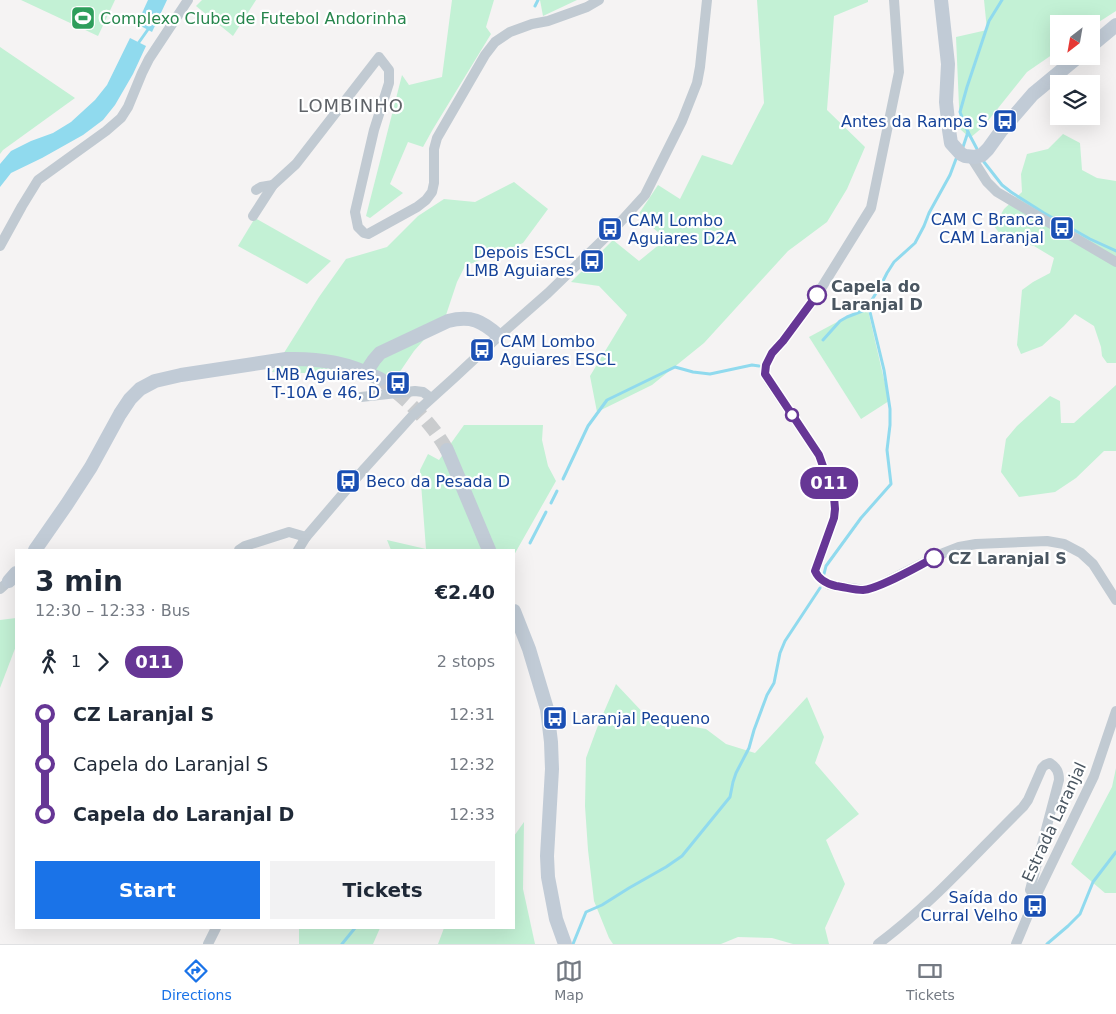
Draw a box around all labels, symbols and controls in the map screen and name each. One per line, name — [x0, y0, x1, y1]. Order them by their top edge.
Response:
sports icon: Complexo Clube de Futebol Andorinha — [70, 5, 96, 31]
place label: Complexo Clube de Futebol Andorinha — [100, 9, 407, 28]
north arrow — [1050, 15, 1100, 65]
map controls — [1050, 15, 1100, 125]
button: layers — [1050, 75, 1100, 125]
district label: LOMBINHO — [298, 95, 404, 116]
bus stop icon: Antes da Rampa S — [992, 108, 1018, 134]
place label: Antes da Rampa S — [841, 112, 988, 131]
place label: CAM C Branca CAM Laranjal — [931, 210, 1044, 247]
place label: CAM Lombo Aguiares D2A — [628, 211, 736, 248]
bus stop icon: CAM C Branca CAM Laranjal — [1049, 215, 1075, 241]
bus stop icon: CAM Lombo Aguiares D2A — [597, 216, 623, 242]
place label: Depois ESCL LMB Aguiares — [465, 243, 574, 280]
bus stop icon: Depois ESCL LMB Aguiares — [579, 248, 605, 274]
place label: Capela do Laranjal D — [831, 277, 923, 314]
marker: Capela do Laranjal D — [807, 285, 827, 305]
place label: CAM Lombo Aguiares ESCL — [500, 332, 615, 369]
bus stop icon: CAM Lombo Aguiares ESCL — [469, 337, 495, 363]
place label: LMB Aguiares, T-10A e 46, D — [266, 365, 380, 402]
bus stop icon: LMB Aguiares, T-10A e 46, D — [385, 370, 411, 396]
unlabelled marker — [785, 408, 799, 422]
line badge: 011 — [800, 467, 858, 499]
bus stop icon: Beco da Pesada D — [335, 468, 361, 494]
place label: Beco da Pesada D — [366, 472, 510, 491]
text: 011 — [810, 472, 848, 493]
marker: CZ Laranjal S — [924, 548, 944, 568]
place label: CZ Laranjal S — [948, 549, 1067, 568]
text: 3 min — [35, 565, 123, 598]
text: €2.40 — [435, 581, 495, 603]
text: 12:30 – 12:33 · Bus — [35, 601, 190, 620]
icon: walk — [35, 648, 63, 676]
icon: forward — [89, 648, 117, 676]
text: 011 — [135, 651, 173, 672]
text: 1 — [71, 652, 81, 671]
text: 2 stops — [437, 652, 495, 671]
text: CZ Laranjal S — [73, 703, 214, 725]
text: 12:31 — [449, 705, 495, 724]
bus stop icon: Laranjal Pequeno — [542, 705, 568, 731]
place label: Laranjal Pequeno — [572, 709, 710, 728]
text: Capela do Laranjal S — [73, 753, 268, 775]
text: 12:32 — [449, 755, 495, 774]
street label: Estrada Laranjal — [1018, 759, 1090, 885]
text: Capela do Laranjal D — [73, 803, 294, 825]
text: 12:33 — [449, 805, 495, 824]
button: Start — [35, 861, 260, 919]
button: Tickets — [270, 861, 495, 919]
place label: Saída do Curral Velho — [921, 888, 1018, 925]
bus stop icon: Saída do Curral Velho — [1022, 893, 1048, 919]
tab: Directions — [161, 957, 232, 1003]
tab: Map — [554, 957, 584, 1003]
tab: Tickets — [906, 957, 955, 1003]

